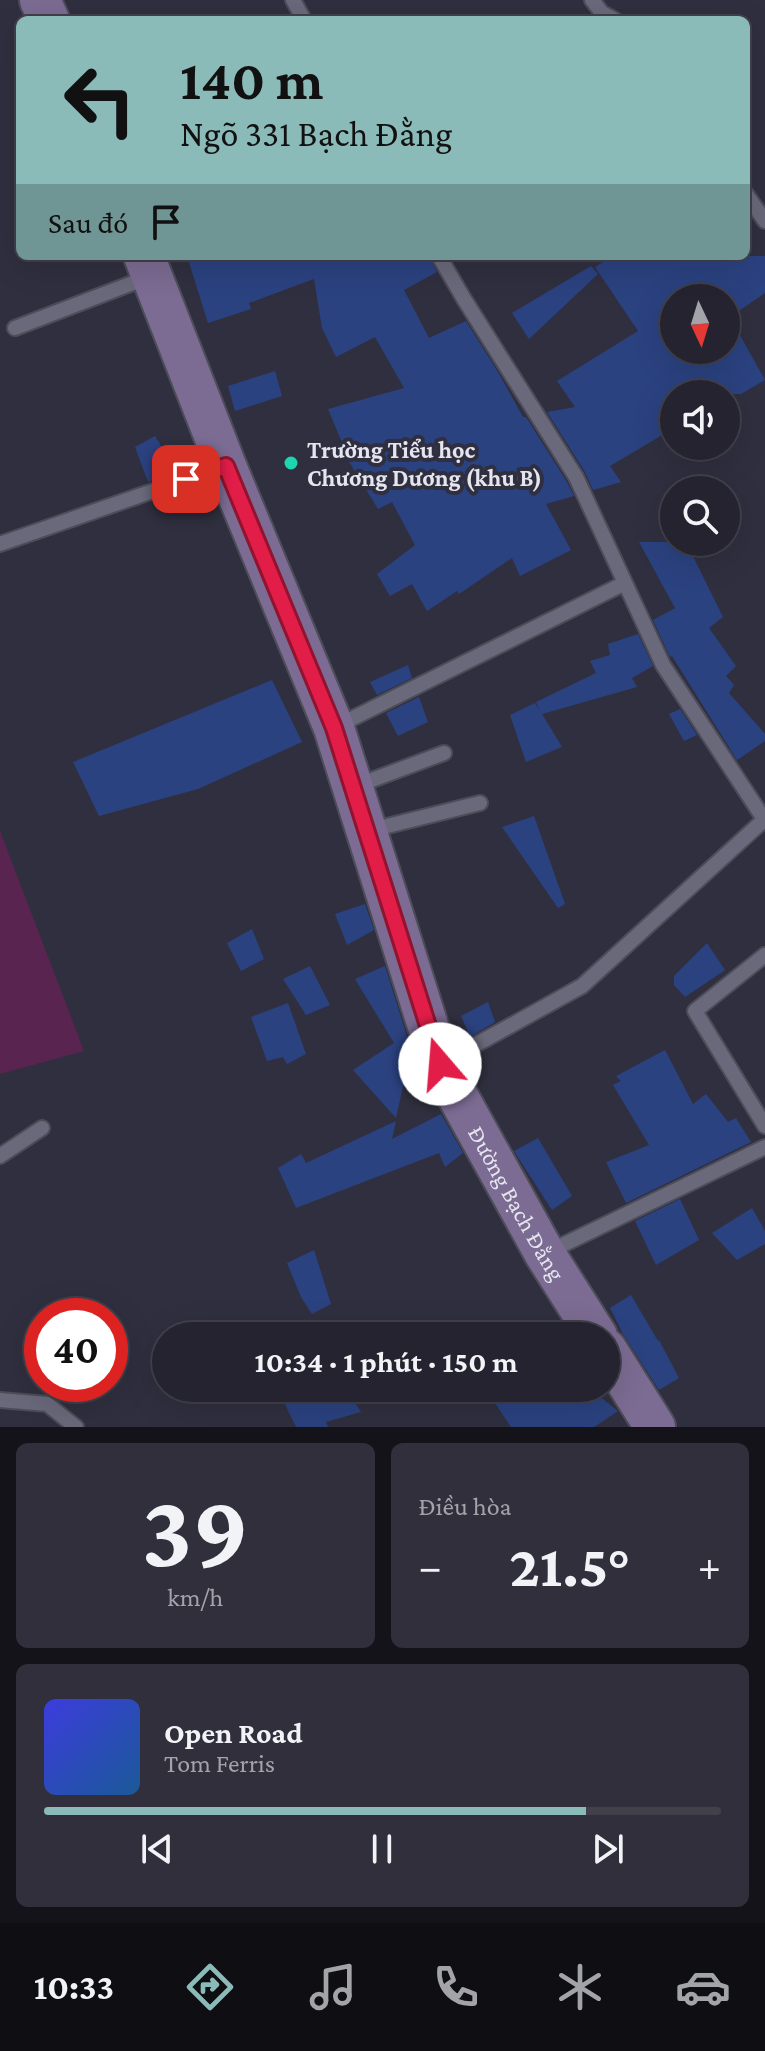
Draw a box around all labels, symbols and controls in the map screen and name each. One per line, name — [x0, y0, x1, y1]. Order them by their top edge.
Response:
icon: left — [48, 48, 152, 152]
text: 140 m — [180, 49, 323, 111]
text: Ngõ 331 Bạch Đằng — [180, 114, 452, 154]
icon: arrive — [144, 200, 188, 244]
text: Sau đó — [48, 206, 128, 239]
north arrow — [660, 284, 740, 364]
map controls — [660, 284, 740, 556]
button: sound — [660, 380, 740, 460]
place label: Trường Tiểu học Chương Dương (khu B) — [307, 436, 542, 492]
pin — [152, 445, 220, 513]
marker: Trường Tiểu học Chương Dương (khu B) — [282, 454, 300, 472]
icon: arrive — [164, 457, 208, 501]
button: search — [660, 476, 740, 556]
position arrow — [398, 1022, 482, 1106]
street label: Đường Bạch Đằng — [463, 1121, 572, 1285]
speed limit sign: 40 — [24, 1298, 128, 1402]
text: 10:34 · 1 phút · 150 m — [254, 1345, 518, 1378]
text: 39 — [141, 1473, 249, 1588]
text: Điều hòa — [419, 1492, 512, 1521]
text: 21.5° — [509, 1532, 630, 1599]
text: − — [419, 1542, 442, 1590]
text: + — [698, 1542, 721, 1590]
text: km/h — [167, 1583, 223, 1612]
text: Open Road — [164, 1716, 303, 1749]
text: Tom Ferris — [164, 1749, 275, 1778]
icon: previous — [135, 1827, 179, 1871]
icon: pause — [360, 1827, 404, 1871]
icon: next — [586, 1827, 630, 1871]
icon: directions — [182, 1959, 238, 2015]
icon: music — [305, 1959, 361, 2015]
icon: phone — [428, 1959, 484, 2015]
icon: climate — [552, 1959, 608, 2015]
icon: car — [675, 1959, 731, 2015]
text: 10:33 — [34, 1967, 114, 2007]

